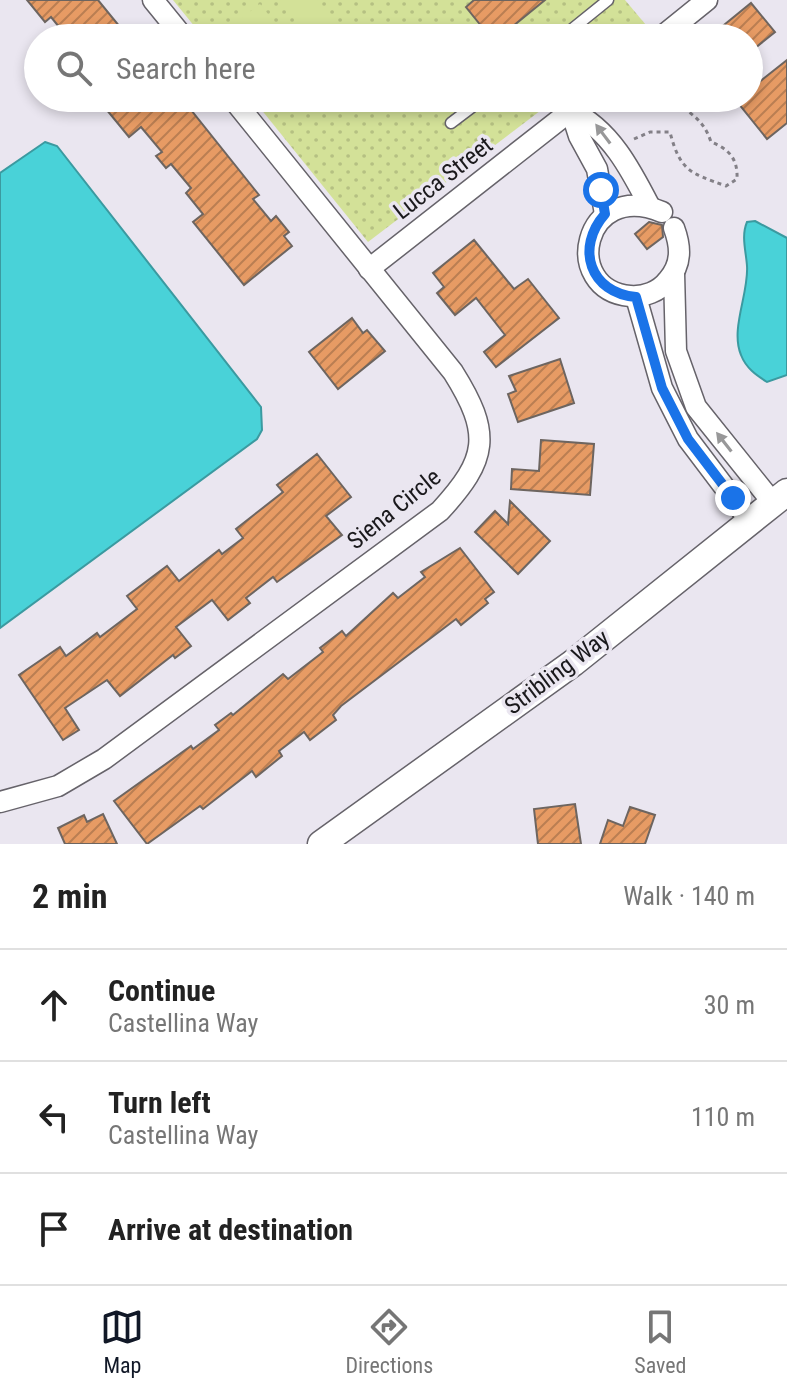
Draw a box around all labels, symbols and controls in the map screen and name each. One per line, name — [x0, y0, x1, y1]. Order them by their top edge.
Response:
search box — [24, 24, 763, 112]
icon: search — [52, 46, 96, 90]
text: Search here — [116, 51, 256, 86]
one-way arrow — [596, 124, 612, 144]
street label: Lucca Street — [388, 131, 498, 225]
route start — [583, 172, 619, 208]
one-way arrow — [716, 432, 732, 452]
street label: Siena Circle — [342, 463, 446, 555]
route end — [715, 480, 751, 516]
street label: Stribling Way — [499, 624, 615, 720]
text: 2 min — [32, 876, 108, 916]
text: Walk · 140 m — [623, 881, 755, 911]
text: Continue — [108, 973, 215, 1008]
icon: ahead — [32, 983, 76, 1027]
text: 30 m — [704, 990, 755, 1020]
text: Castellina Way — [108, 1008, 258, 1038]
text: Turn left — [108, 1085, 211, 1120]
icon: left — [32, 1095, 76, 1139]
text: 110 m — [691, 1102, 755, 1132]
text: Castellina Way — [108, 1120, 258, 1150]
icon: arrive — [32, 1207, 76, 1251]
text: Arrive at destination — [108, 1212, 353, 1247]
tab: Map — [100, 1305, 144, 1378]
tab: Directions — [345, 1305, 433, 1378]
tab: Saved — [634, 1305, 687, 1378]

